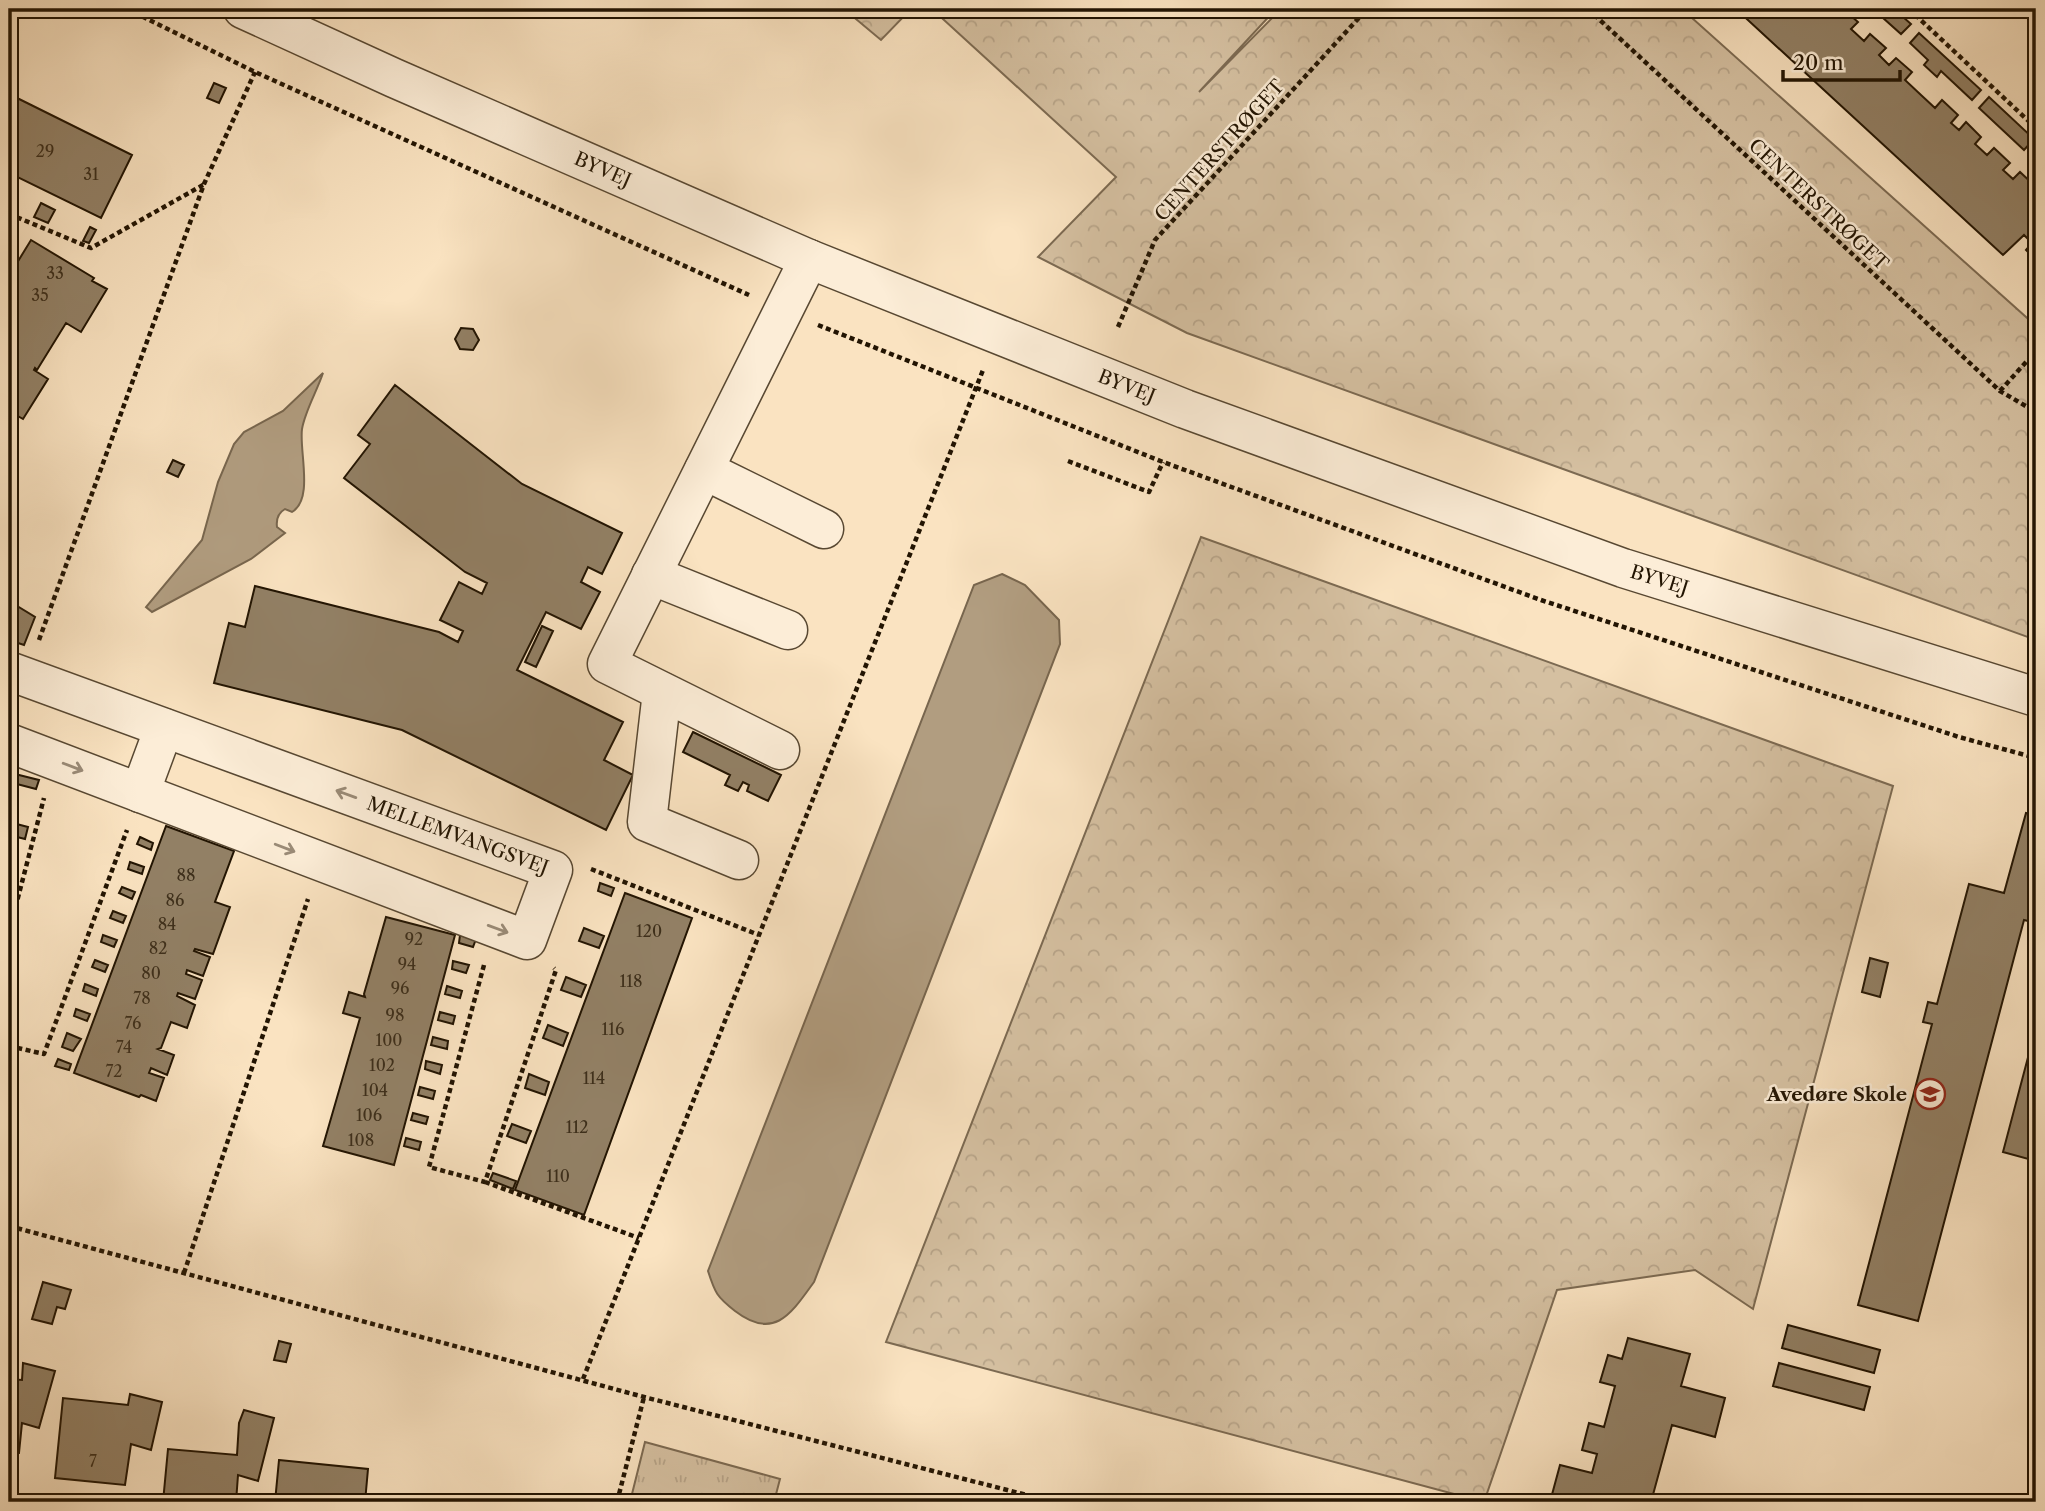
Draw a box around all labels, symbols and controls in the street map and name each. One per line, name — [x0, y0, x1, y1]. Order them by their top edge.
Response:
scale bar — [1783, 38, 1900, 82]
text: 20 m — [1793, 50, 1844, 75]
street label: CENTERSTRØGET — [1150, 74, 1289, 226]
street label: CENTERSTRØGET — [1744, 134, 1894, 276]
house number: 29 — [36, 141, 54, 161]
street label: BYVEJ — [571, 147, 635, 192]
house number: 31 — [83, 164, 99, 184]
house number: 33 — [46, 263, 64, 283]
house number: 35 — [31, 285, 49, 305]
street label: BYVEJ — [1095, 364, 1159, 408]
street label: BYVEJ — [1627, 560, 1692, 600]
one-way arrow — [61, 762, 83, 775]
one-way arrow — [336, 787, 358, 800]
street label: MELLEMVANGSVEJ — [364, 792, 552, 879]
one-way arrow — [274, 843, 296, 855]
house number: 88 — [177, 865, 195, 885]
house number: 86 — [166, 890, 184, 910]
house number: 84 — [158, 914, 176, 934]
house number: 120 — [636, 921, 662, 941]
one-way arrow — [486, 923, 508, 936]
house number: 92 — [405, 929, 423, 949]
house number: 82 — [149, 938, 167, 958]
house number: 94 — [398, 954, 416, 974]
house number: 80 — [141, 963, 161, 983]
house number: 118 — [620, 971, 642, 991]
house number: 96 — [391, 978, 409, 998]
house number: 78 — [133, 988, 151, 1008]
house number: 98 — [386, 1005, 404, 1025]
house number: 76 — [125, 1013, 141, 1033]
house number: 116 — [602, 1019, 624, 1039]
house number: 100 — [375, 1030, 403, 1050]
house number: 74 — [116, 1037, 132, 1057]
house number: 102 — [369, 1055, 395, 1075]
house number: 72 — [105, 1061, 123, 1081]
house number: 114 — [583, 1068, 605, 1088]
school or university icon: Avedøre Skole — [1913, 1077, 1947, 1111]
house number: 104 — [362, 1080, 388, 1100]
place label: Avedøre Skole — [1766, 1083, 1907, 1106]
house number: 106 — [356, 1105, 382, 1125]
house number: 112 — [566, 1117, 588, 1137]
house number: 108 — [348, 1130, 374, 1150]
house number: 110 — [546, 1166, 570, 1186]
house number: 7 — [89, 1451, 97, 1471]

